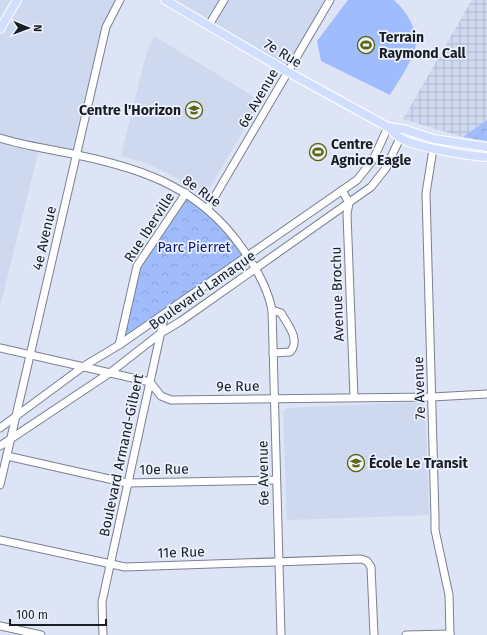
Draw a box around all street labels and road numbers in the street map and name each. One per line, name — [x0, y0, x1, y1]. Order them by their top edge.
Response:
street label: 7e Rue — [261, 35, 305, 71]
street label: 6e Avenue — [235, 66, 282, 131]
street label: 8e Rue — [179, 172, 224, 211]
street label: Rue Iberville — [120, 189, 178, 265]
street label: 4e Avenue — [29, 204, 60, 272]
street label: Avenue Brochu — [327, 246, 348, 342]
street label: Boulevard Lamaque — [146, 247, 259, 334]
street label: 7e Avenue — [410, 356, 429, 420]
street label: Boulevard Armand-Gilbert — [96, 371, 147, 538]
street label: 9e Rue — [216, 378, 260, 395]
street label: 6e Avenue — [254, 440, 273, 506]
street label: 10e Rue — [139, 461, 189, 478]
street label: 11e Rue — [157, 543, 205, 562]

